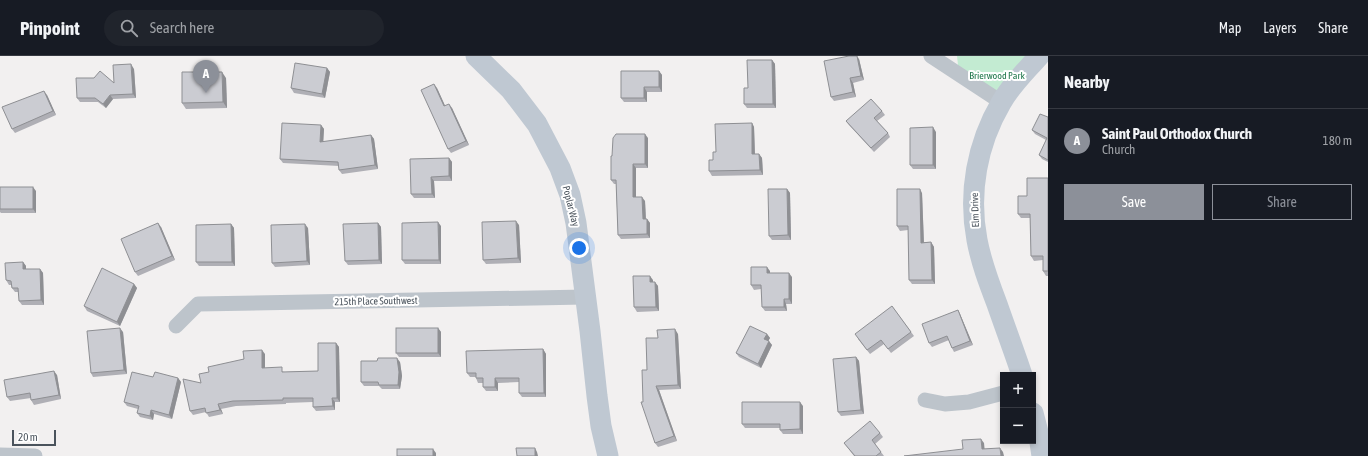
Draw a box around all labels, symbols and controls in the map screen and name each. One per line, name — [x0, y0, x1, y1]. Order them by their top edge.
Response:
search box — [104, 10, 384, 46]
text: Pinpoint — [20, 17, 80, 39]
icon: search — [118, 17, 140, 39]
text: Search here — [150, 19, 214, 36]
text: Map — [1219, 20, 1241, 36]
text: Layers — [1263, 20, 1296, 36]
text: Share — [1318, 20, 1348, 36]
pin: A — [193, 60, 219, 93]
park label: Brierwood Park — [969, 70, 1025, 81]
text: Nearby — [1064, 72, 1110, 92]
text: Saint Paul Orthodox Church — [1102, 125, 1252, 142]
text: A — [1074, 133, 1080, 148]
text: 180 m — [1323, 133, 1352, 148]
text: Church — [1102, 142, 1135, 157]
street label: Poplar Way — [561, 184, 581, 228]
button: Save — [1064, 184, 1204, 220]
button: Share — [1212, 184, 1352, 220]
street label: Elm Drive — [969, 192, 981, 228]
your location — [569, 238, 589, 258]
street label: 215th Place Southwest — [334, 295, 418, 307]
map controls — [1000, 372, 1036, 444]
button: + — [1000, 372, 1036, 408]
button: − — [1000, 408, 1036, 444]
scale bar — [12, 428, 56, 447]
text: 20 m — [18, 431, 38, 443]

